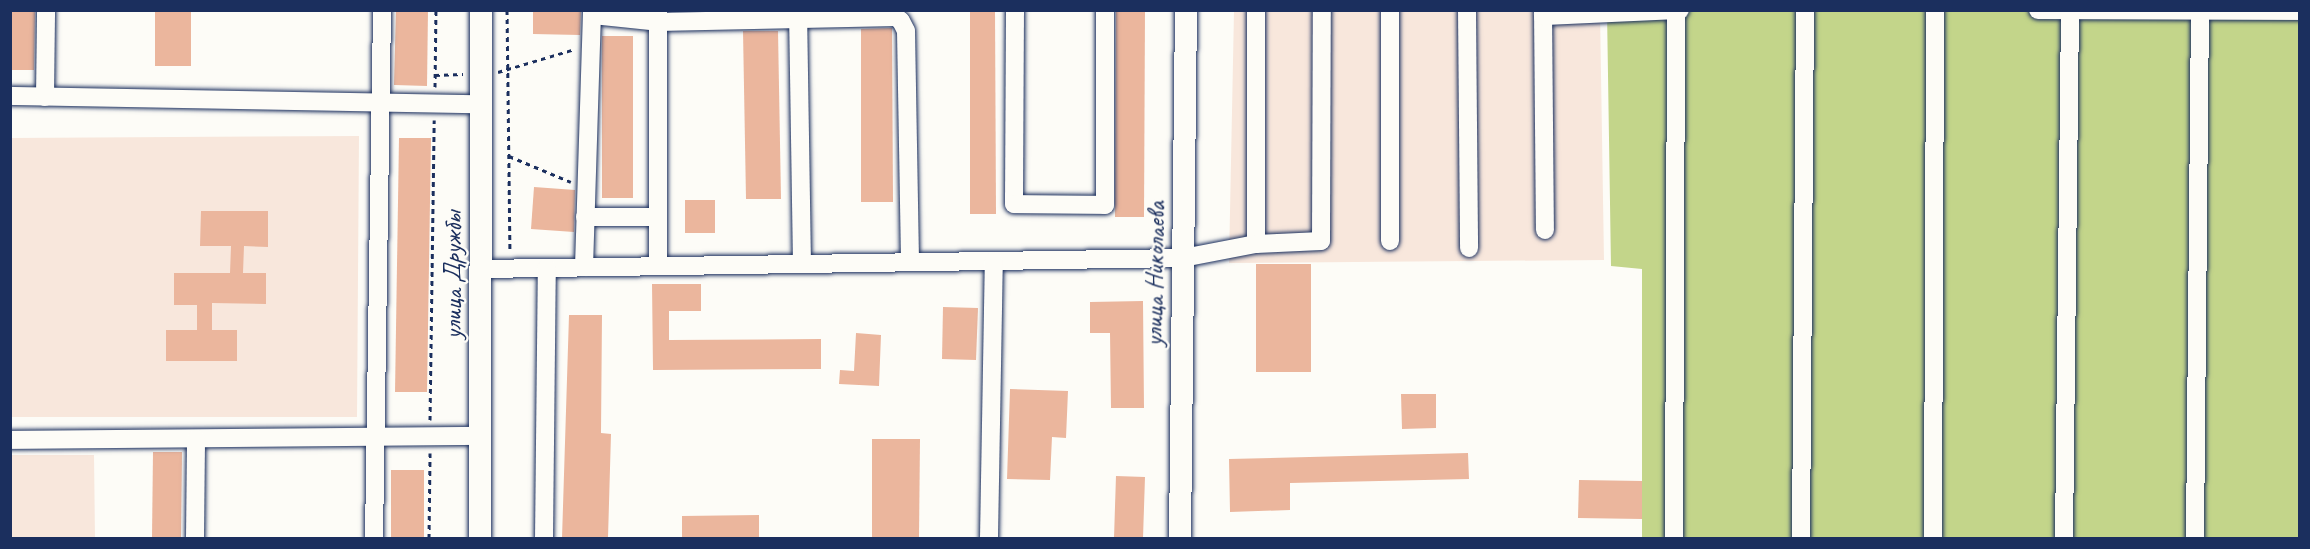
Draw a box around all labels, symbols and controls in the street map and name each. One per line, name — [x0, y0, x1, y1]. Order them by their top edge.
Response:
street label: улица Николаева — [1138, 202, 1172, 346]
street label: улица Дружбы — [437, 211, 469, 339]

